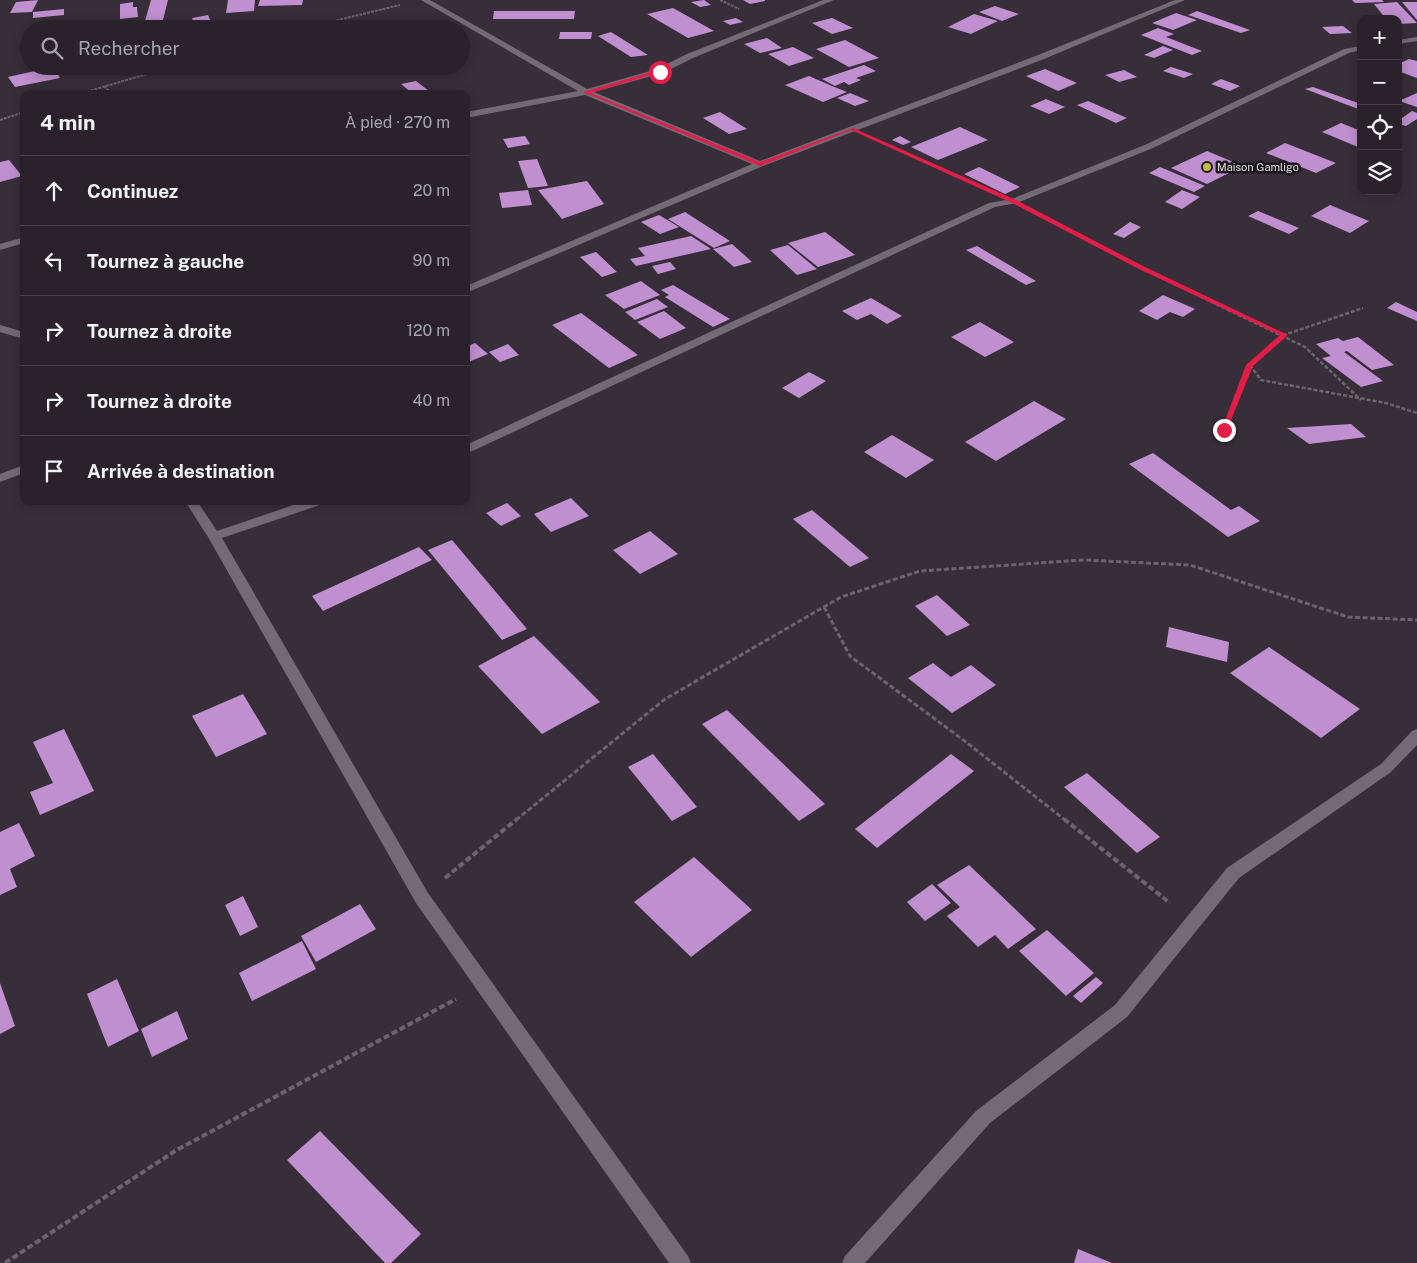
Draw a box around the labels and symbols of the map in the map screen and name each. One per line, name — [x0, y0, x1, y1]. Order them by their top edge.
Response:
route start — [649, 61, 672, 84]
marker: Maison Gamligo — [1201, 161, 1213, 173]
place label: Maison Gamligo — [1217, 161, 1299, 173]
route end — [1213, 419, 1236, 442]

